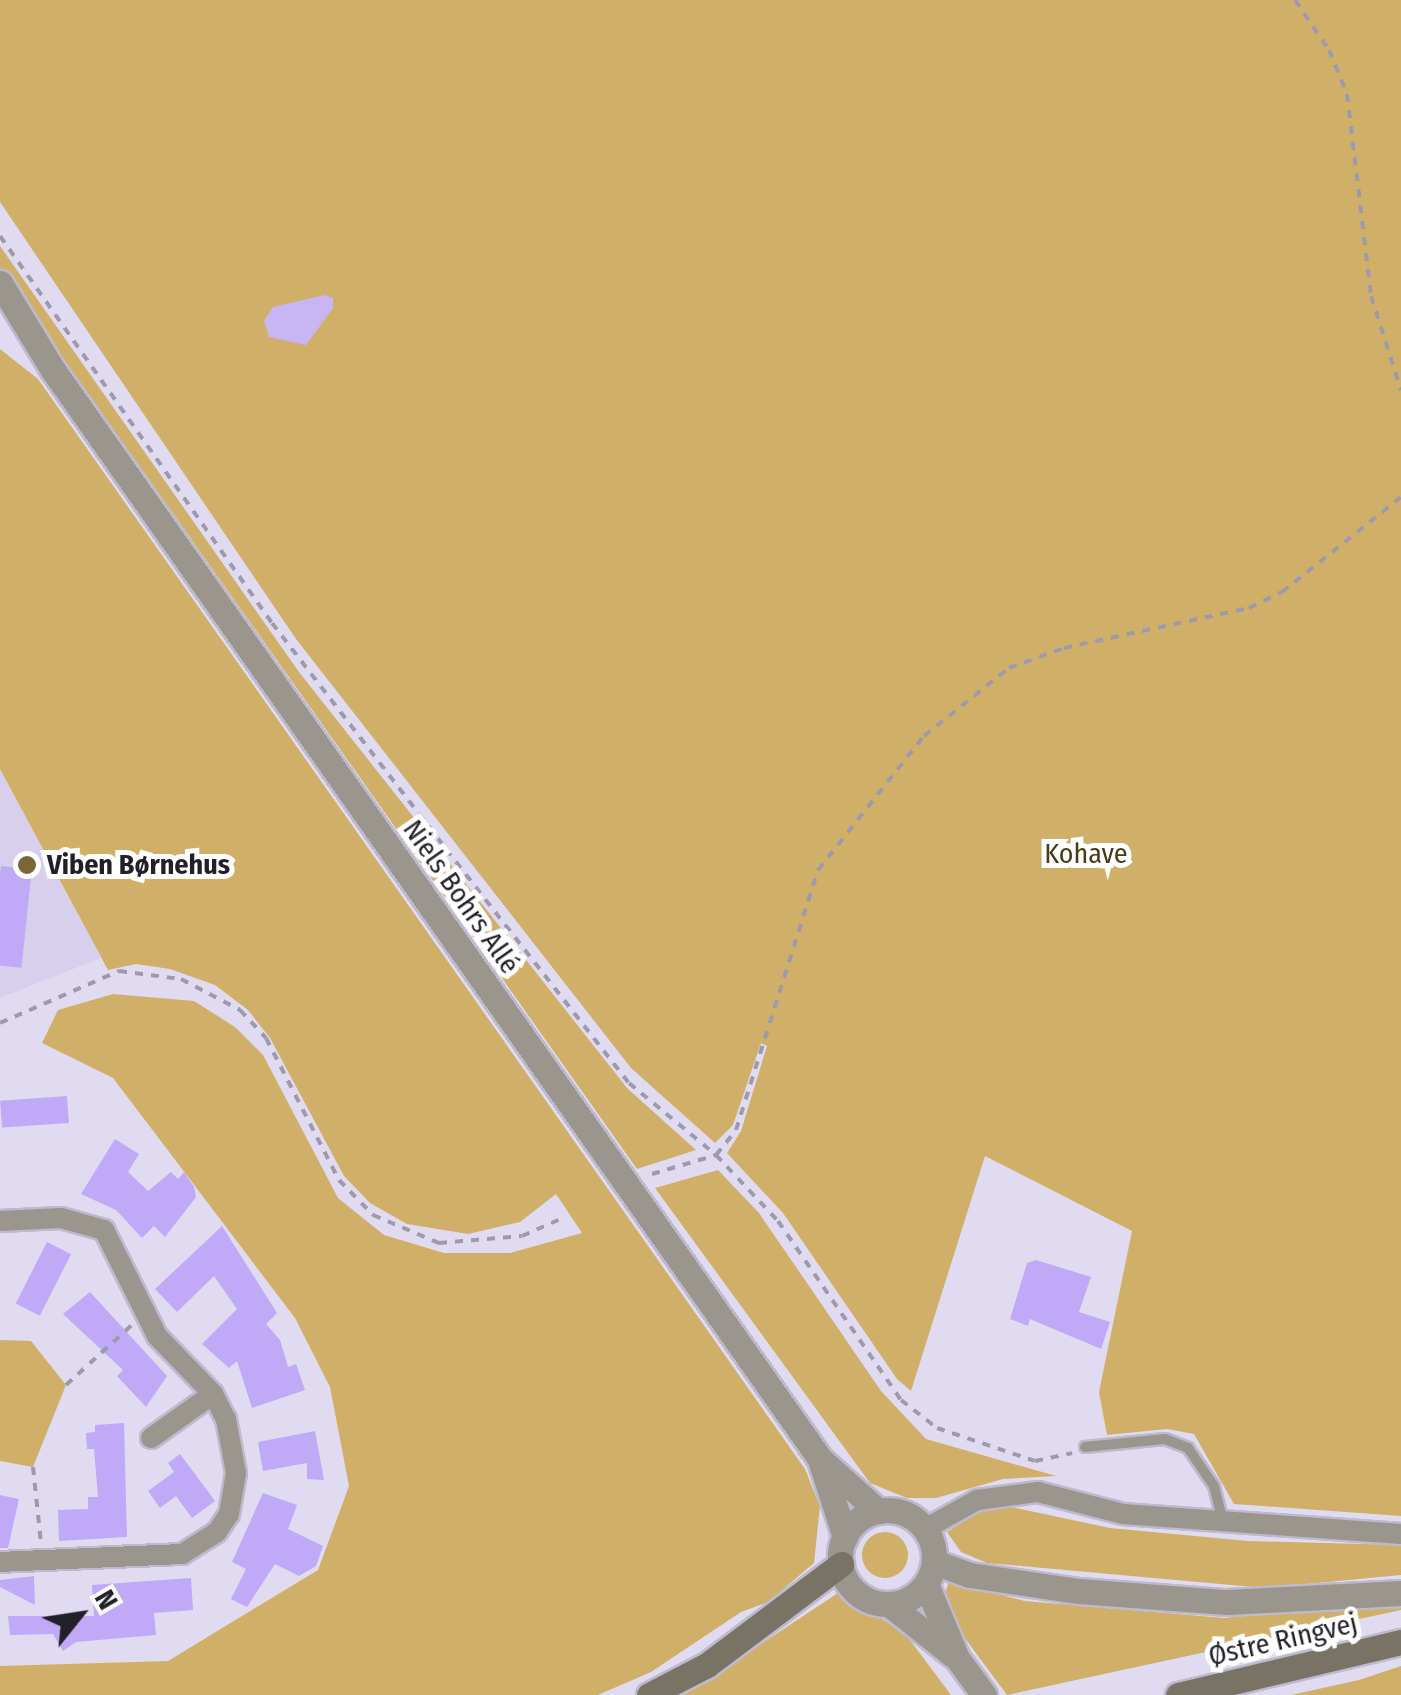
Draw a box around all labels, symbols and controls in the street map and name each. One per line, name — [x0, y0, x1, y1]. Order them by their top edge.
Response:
street label: Niels Bohrs Allé — [396, 814, 526, 980]
park label: Kohave — [1044, 837, 1128, 871]
place label: Viben Børnehus — [47, 848, 230, 882]
marker: Viben Børnehus — [16, 854, 38, 876]
north arrow — [30, 1565, 130, 1665]
text: N — [88, 1584, 125, 1615]
street label: Østre Ringvej — [1205, 1607, 1361, 1673]

